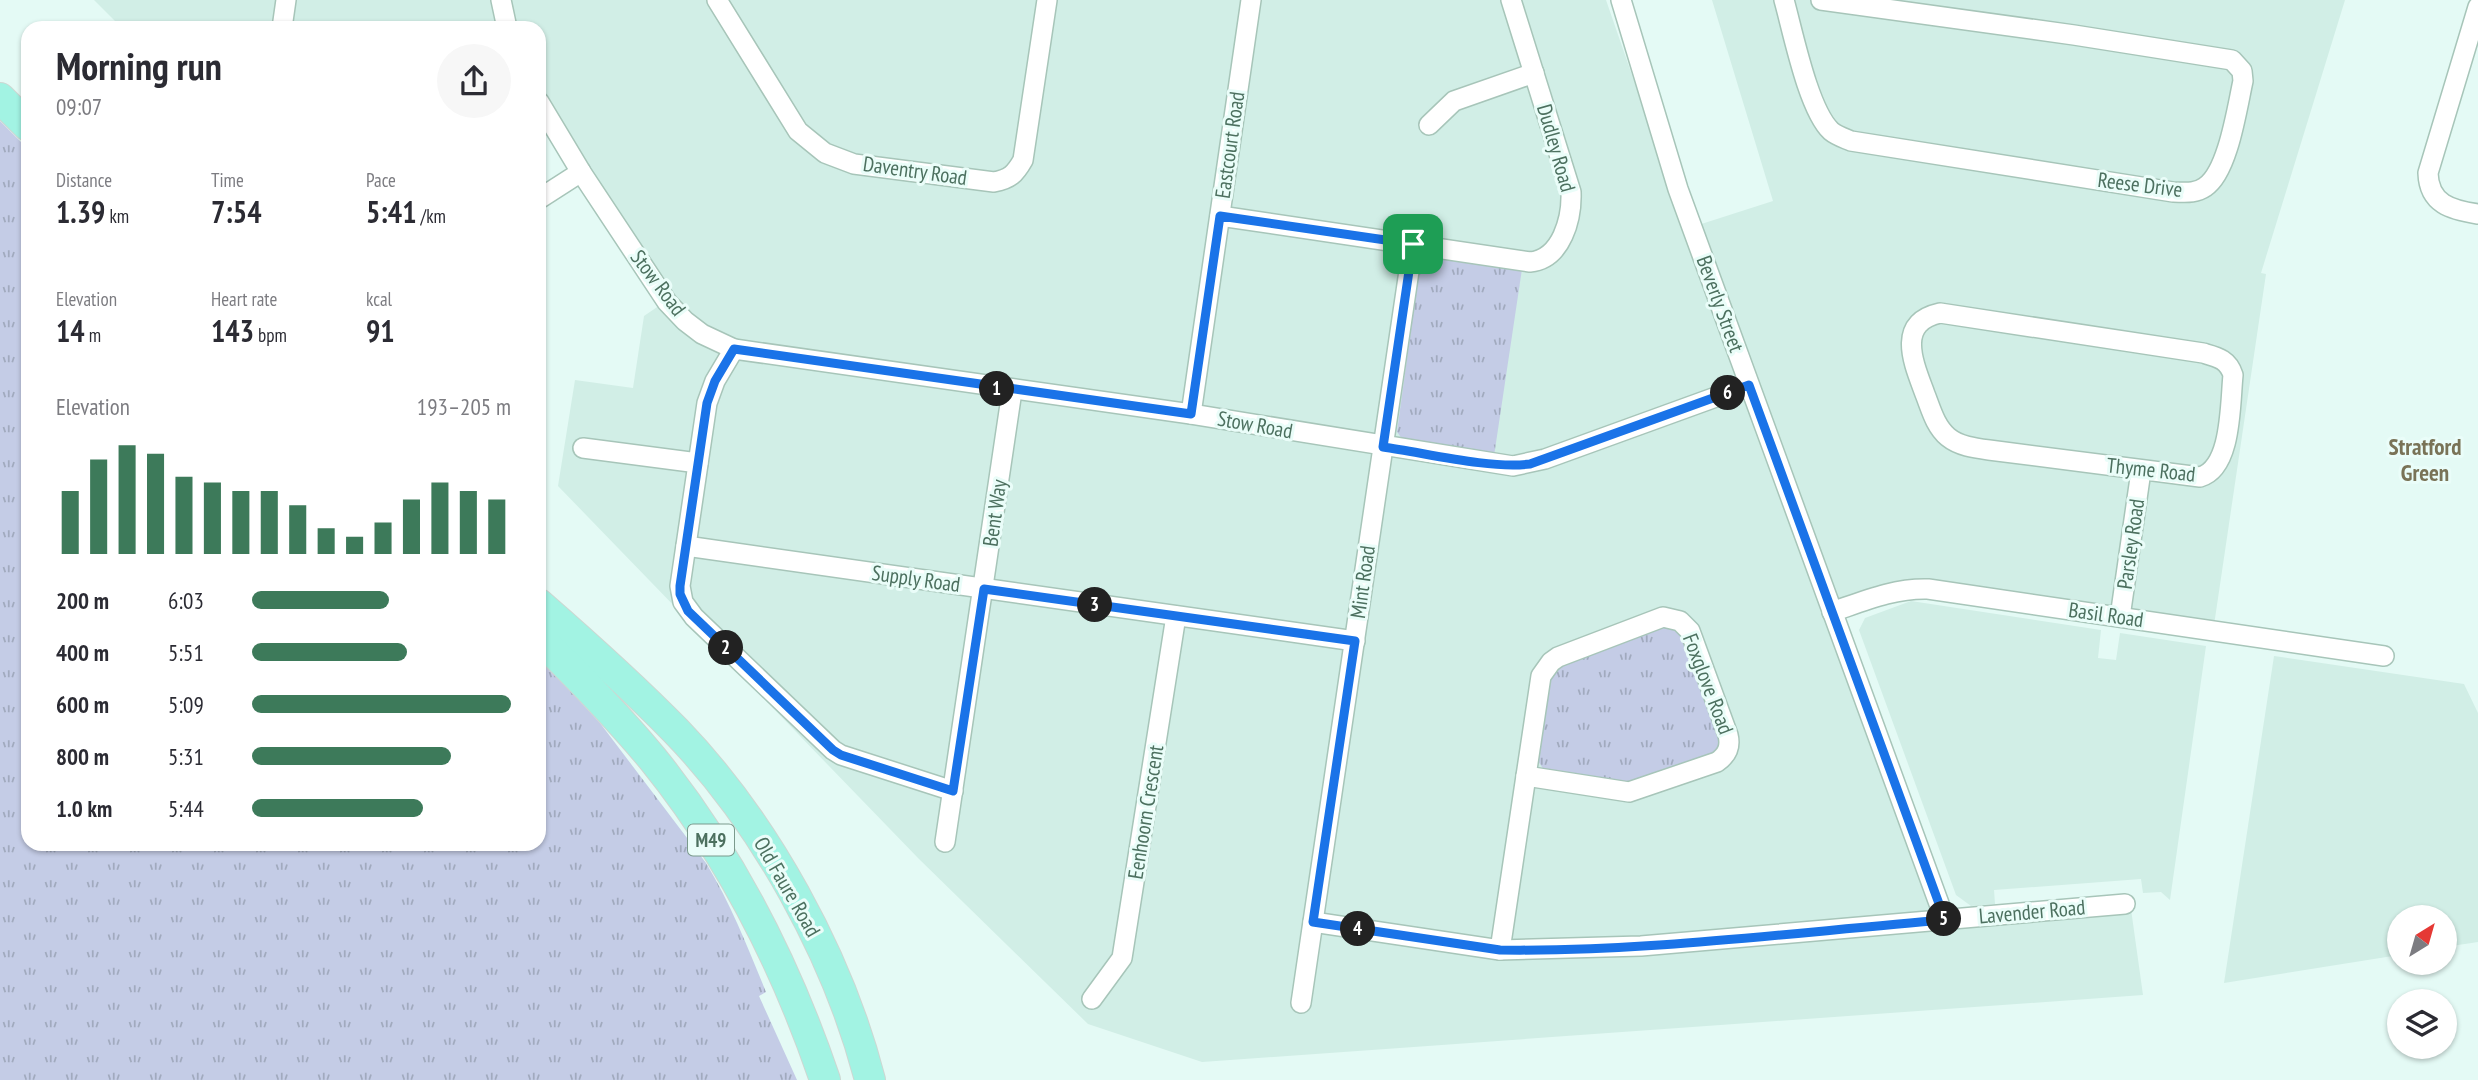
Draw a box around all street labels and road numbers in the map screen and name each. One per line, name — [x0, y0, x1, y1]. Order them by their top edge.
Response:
street label: Eastcourt Road — [1209, 90, 1250, 200]
street label: Dudley Road — [1531, 101, 1582, 195]
street label: Daventry Road — [861, 150, 969, 191]
street label: Reese Drive — [2096, 166, 2184, 203]
street label: Stow Road — [625, 244, 692, 321]
street label: Beverly Street — [1691, 252, 1750, 356]
street label: Stow Road — [1215, 405, 1295, 444]
street label: Thyme Road — [2105, 451, 2197, 488]
street label: Bent Way — [976, 478, 1013, 548]
street label: Parsley Road — [2111, 497, 2150, 591]
street label: Mint Road — [1344, 544, 1381, 620]
street label: Supply Road — [870, 559, 962, 598]
street label: Basil Road — [2067, 596, 2145, 633]
street label: Foxglove Road — [1677, 630, 1740, 738]
street label: Eenhoorn Crescent — [1122, 743, 1169, 881]
road number: M49 — [688, 824, 734, 856]
street label: Old Faure Road — [748, 832, 827, 942]
street label: Lavender Road — [1978, 893, 2086, 930]

